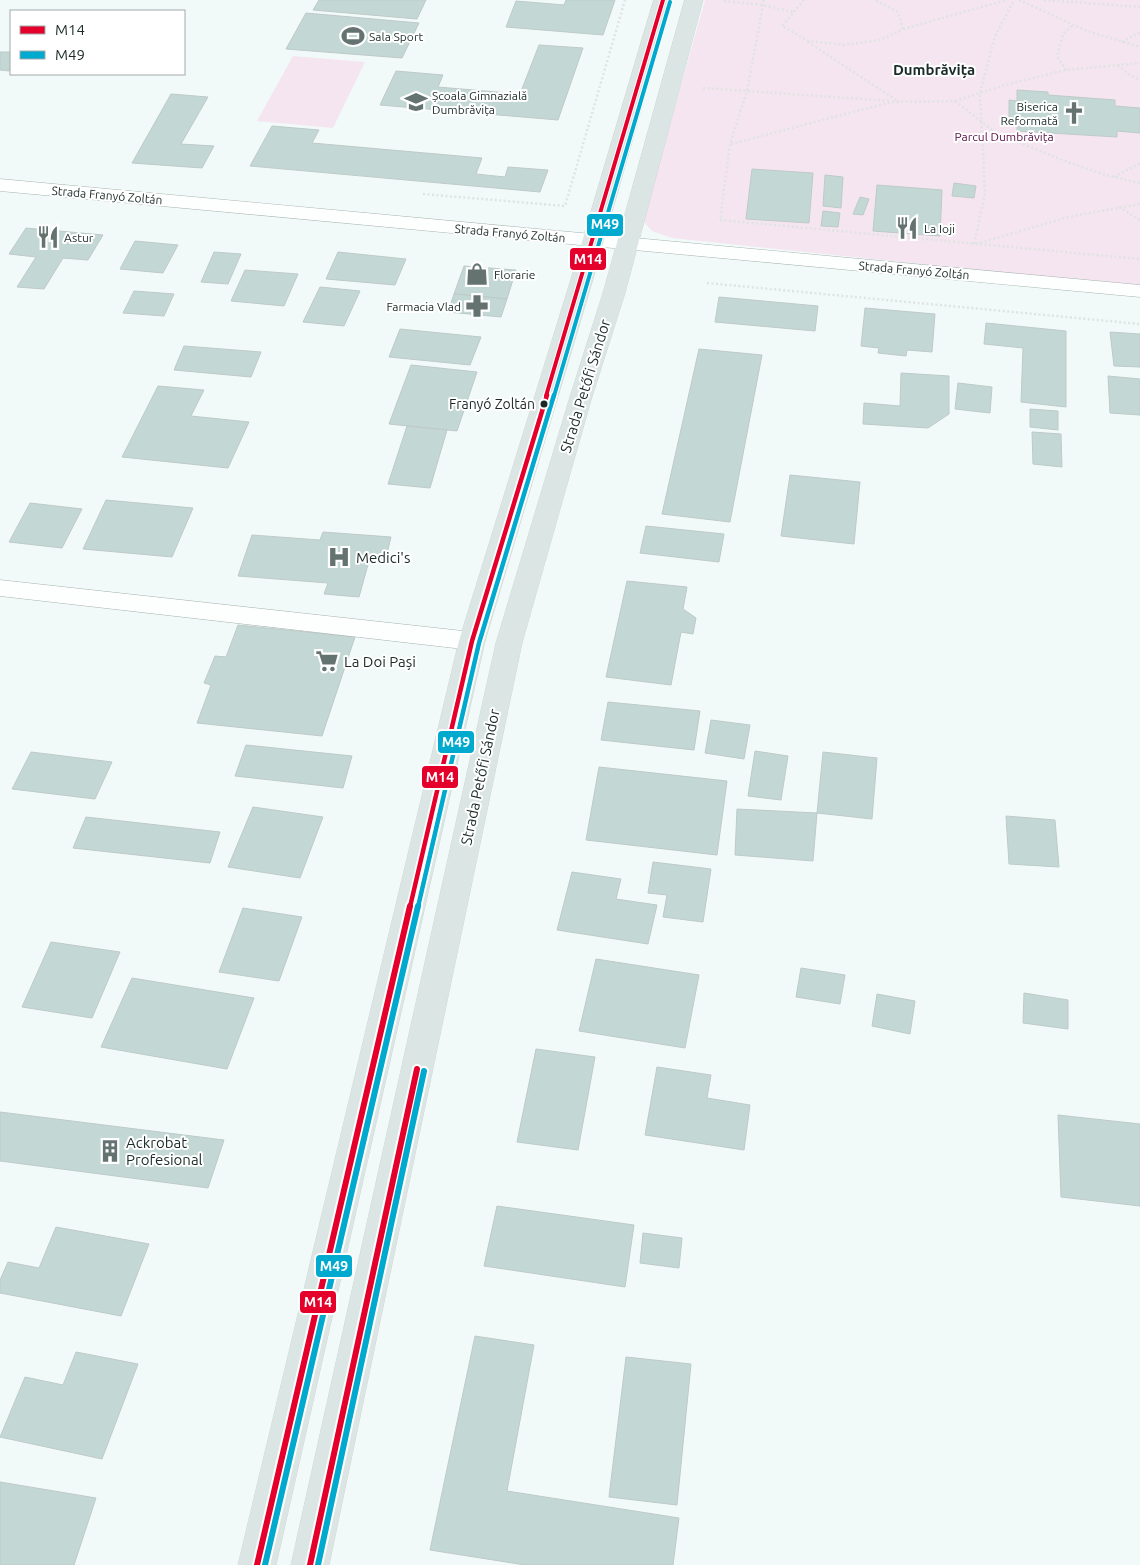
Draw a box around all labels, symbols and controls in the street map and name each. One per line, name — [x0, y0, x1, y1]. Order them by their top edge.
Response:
legend — [10, 10, 185, 75]
text: M14 — [55, 21, 85, 38]
sports icon: Sala Sport — [340, 23, 366, 49]
place label: Sala Sport — [369, 30, 423, 43]
text: M49 — [55, 46, 85, 63]
district label: Dumbrăvița — [893, 61, 975, 78]
school or university icon: Școala Gimnazială Dumbrăvița — [403, 89, 429, 115]
place label: Școala Gimnazială Dumbrăvița — [432, 89, 527, 116]
place label: Biserica Reformată — [1000, 100, 1058, 127]
church icon: Biserica Reformată — [1061, 100, 1087, 126]
park label: Parcul Dumbrăvița — [954, 130, 1054, 143]
street label: Strada Franyó Zoltán — [51, 184, 163, 206]
line badge: M49 — [586, 213, 624, 237]
restaurant icon: La Ioji — [894, 215, 920, 241]
text: M49 — [591, 216, 619, 232]
street label: Strada Franyó Zoltán — [454, 222, 566, 244]
place label: La Ioji — [924, 222, 955, 235]
restaurant icon: Astur — [35, 224, 61, 250]
place label: Astur — [64, 231, 94, 244]
line badge: M14 — [569, 247, 607, 271]
text: M14 — [574, 251, 602, 267]
street label: Strada Franyó Zoltán — [858, 259, 970, 281]
shop icon: Florarie — [464, 261, 490, 287]
place label: Florarie — [494, 268, 535, 281]
pharmacy icon: Farmacia Vlad — [464, 293, 490, 319]
place label: Farmacia Vlad — [387, 300, 461, 313]
street label: Strada Petőfi Sándor — [557, 317, 614, 455]
place label: Franyó Zoltán — [449, 396, 535, 412]
marker: Franyó Zoltán — [539, 399, 549, 409]
hospital icon: Medici's — [326, 544, 352, 570]
place label: Medici's — [356, 549, 410, 566]
supermarket icon: La Doi Pași — [314, 648, 340, 674]
place label: La Doi Pași — [344, 653, 416, 670]
street label: Strada Petőfi Sándor — [457, 707, 503, 847]
line badge: M49 — [437, 730, 475, 754]
text: M49 — [442, 734, 470, 750]
line badge: M14 — [421, 765, 459, 789]
text: M14 — [426, 769, 454, 785]
place label: Ackrobat Profesional — [126, 1134, 203, 1168]
building icon: Ackrobat Profesional — [97, 1138, 123, 1164]
line badge: M49 — [315, 1254, 353, 1278]
text: M49 — [320, 1258, 348, 1274]
line badge: M14 — [299, 1290, 337, 1314]
text: M14 — [304, 1294, 332, 1310]

